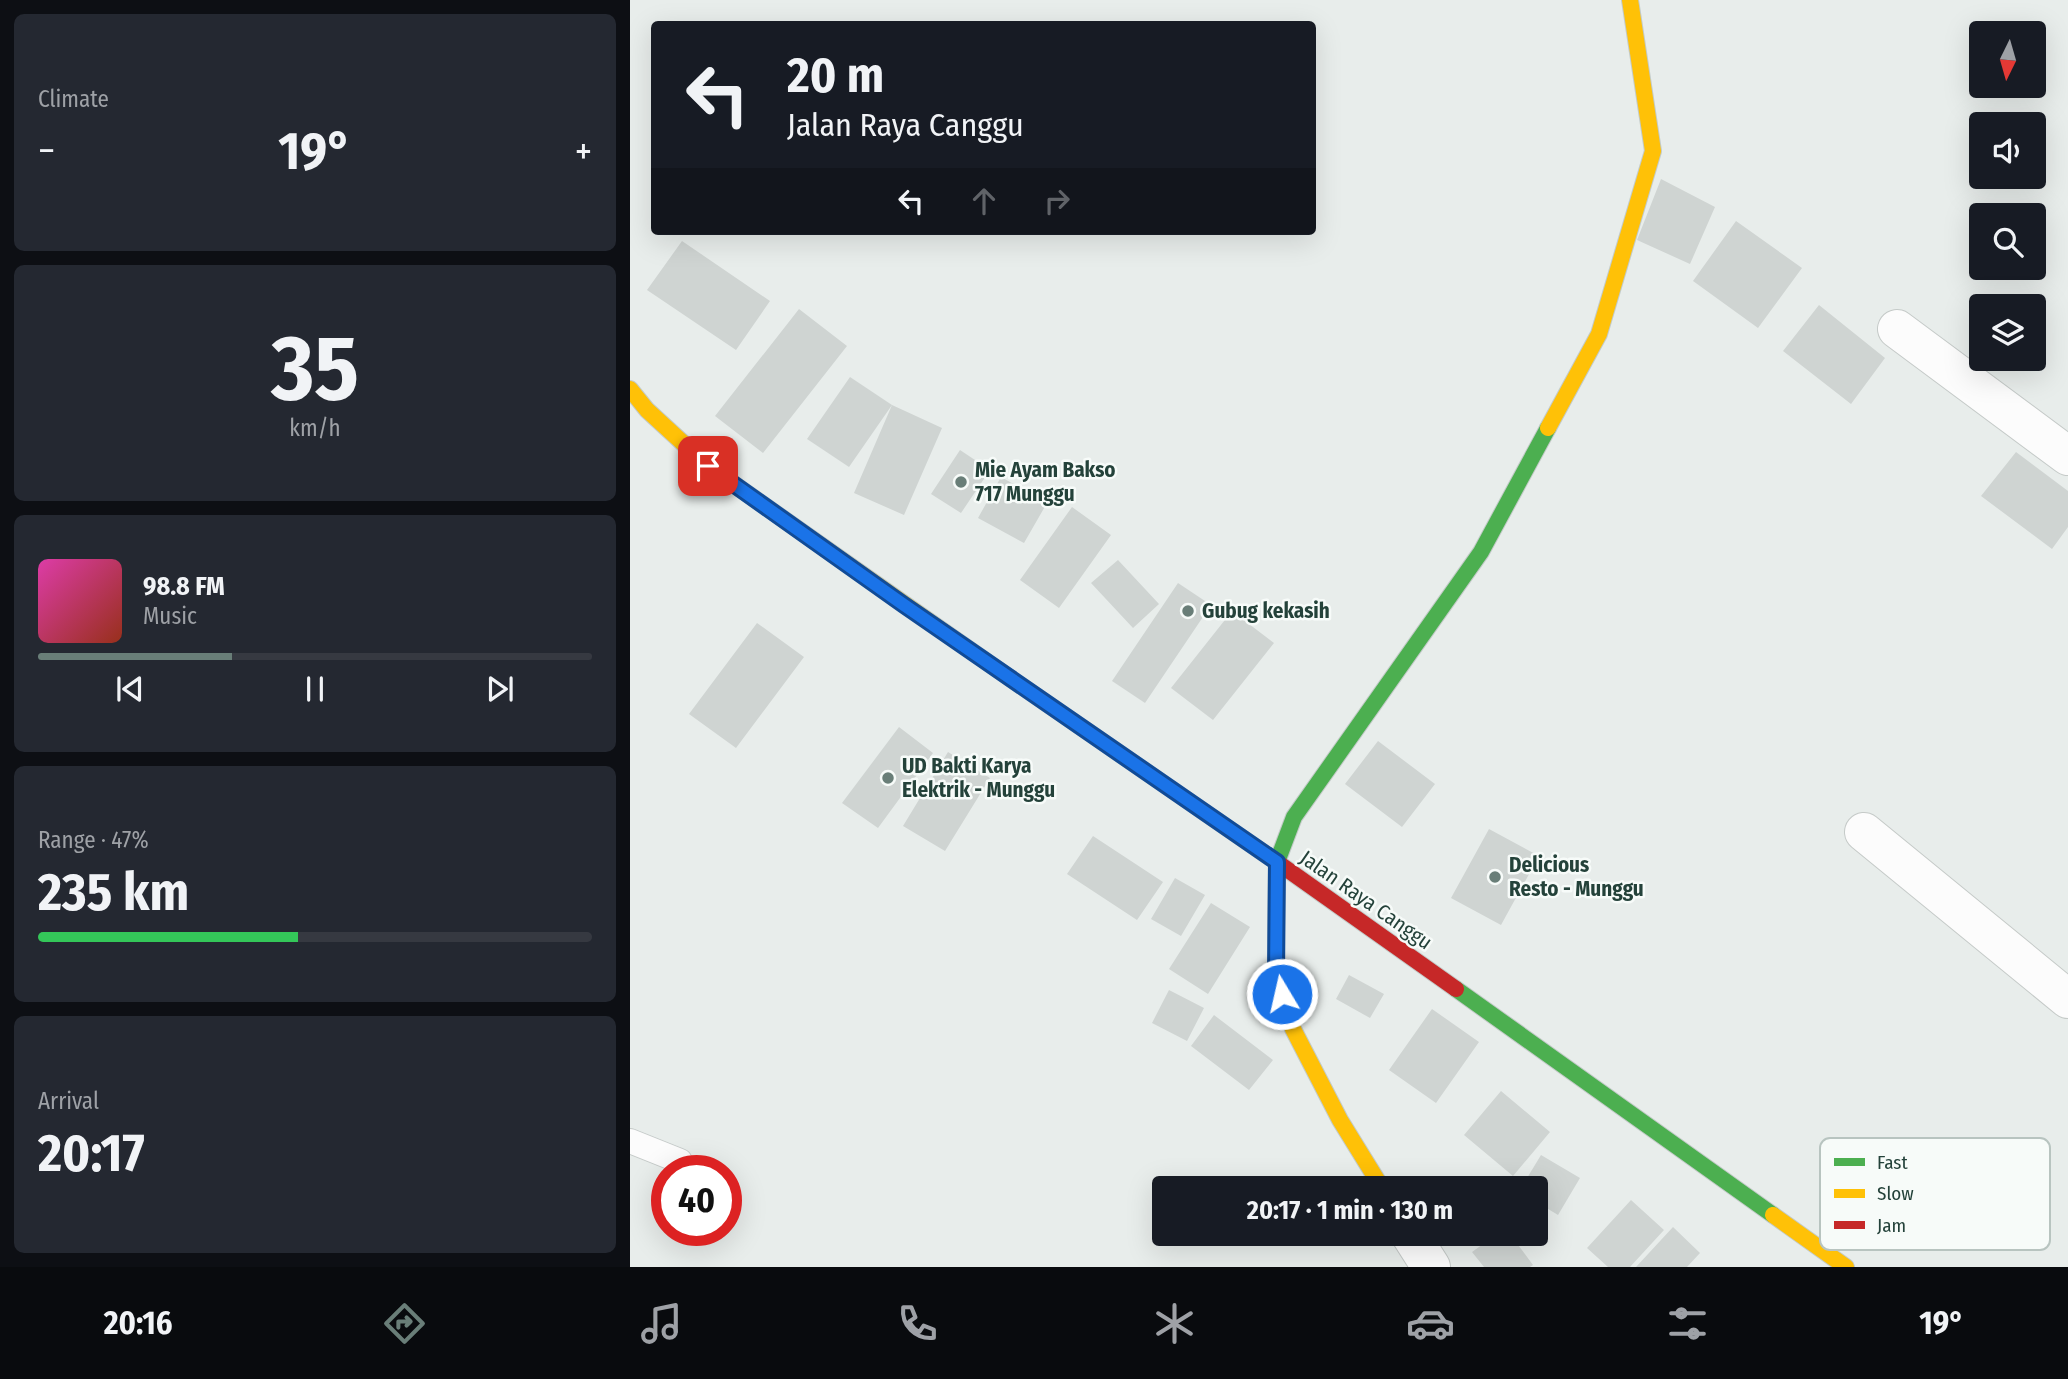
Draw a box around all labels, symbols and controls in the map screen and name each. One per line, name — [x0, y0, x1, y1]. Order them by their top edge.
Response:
north arrow — [1969, 21, 2046, 98]
map controls — [1969, 21, 2046, 371]
text: 20 m — [787, 46, 884, 105]
icon: left — [672, 49, 763, 140]
text: Climate — [38, 85, 109, 113]
text: Jalan Raya Canggu — [787, 106, 1024, 144]
button: sound — [1969, 112, 2046, 189]
text: 19° — [278, 120, 352, 183]
text: − — [38, 128, 55, 174]
text: + — [575, 128, 592, 174]
icon: left — [892, 182, 930, 220]
icon: ahead — [965, 182, 1003, 220]
icon: right — [1038, 182, 1076, 220]
button: search — [1969, 203, 2046, 280]
button: layers — [1969, 294, 2046, 371]
text: 35 — [271, 314, 359, 423]
text: km/h — [289, 414, 341, 442]
pin — [678, 436, 738, 496]
icon: arrive — [689, 447, 727, 485]
place label: Mie Ayam Bakso 717 Munggu — [975, 457, 1116, 507]
marker: Mie Ayam Bakso 717 Munggu — [953, 474, 969, 490]
text: 98.8 FM — [143, 571, 225, 602]
place label: Gubug kekasih — [1202, 598, 1330, 624]
text: Music — [143, 602, 197, 630]
marker: Gubug kekasih — [1180, 603, 1196, 619]
icon: previous — [111, 670, 149, 708]
icon: pause — [296, 670, 334, 708]
icon: next — [481, 670, 519, 708]
place label: UD Bakti Karya Elektrik - Munggu — [902, 753, 1055, 803]
marker: UD Bakti Karya Elektrik - Munggu — [880, 770, 896, 786]
text: Range · 47% — [38, 826, 149, 854]
street label: Jalan Raya Canggu — [1295, 845, 1437, 955]
place label: Delicious Resto - Munggu — [1509, 852, 1644, 902]
text: 235 km — [38, 861, 189, 924]
marker: Delicious Resto - Munggu — [1487, 869, 1503, 885]
position arrow — [1245, 957, 1319, 1031]
text: Arrival — [38, 1087, 99, 1115]
text: 20:17 — [38, 1122, 145, 1185]
legend — [1820, 1138, 2050, 1250]
text: Fast — [1877, 1151, 1908, 1174]
speed limit sign: 40 — [651, 1155, 742, 1246]
text: Slow — [1877, 1182, 1914, 1205]
text: 20:17 · 1 min · 130 m — [1247, 1195, 1453, 1226]
text: Jam — [1877, 1214, 1906, 1237]
icon: directions — [380, 1299, 429, 1348]
icon: music — [637, 1299, 686, 1348]
icon: phone — [893, 1299, 942, 1348]
icon: climate — [1150, 1299, 1199, 1348]
icon: car — [1406, 1299, 1455, 1348]
icon: filters — [1663, 1299, 1712, 1348]
text: 20:16 — [104, 1304, 173, 1342]
text: 19° — [1919, 1304, 1964, 1342]

